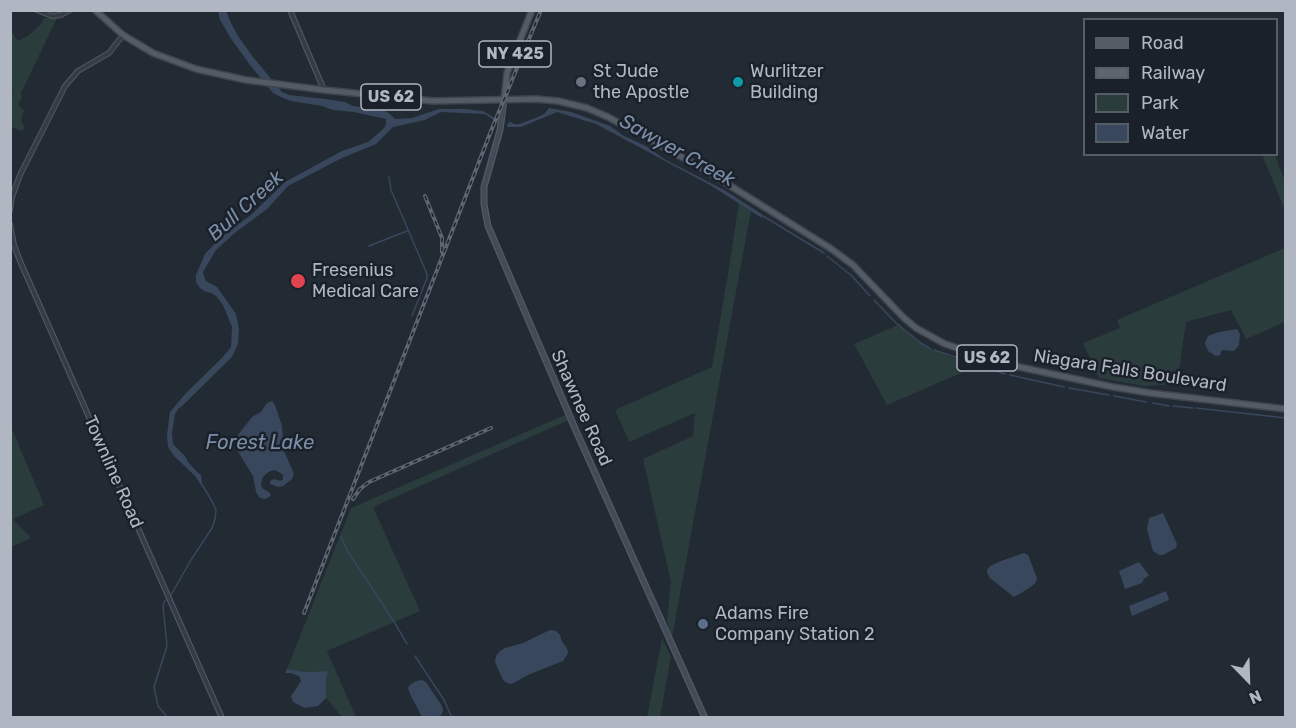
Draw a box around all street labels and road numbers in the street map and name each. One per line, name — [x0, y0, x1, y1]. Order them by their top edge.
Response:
road number: NY 425 — [479, 41, 551, 67]
road number: US 62 — [361, 84, 421, 110]
road number: US 62 — [957, 345, 1017, 371]
street label: Niagara Falls Boulevard — [1032, 345, 1228, 397]
street label: Shawnee Road — [546, 347, 616, 469]
street label: Townline Road — [79, 412, 147, 532]

